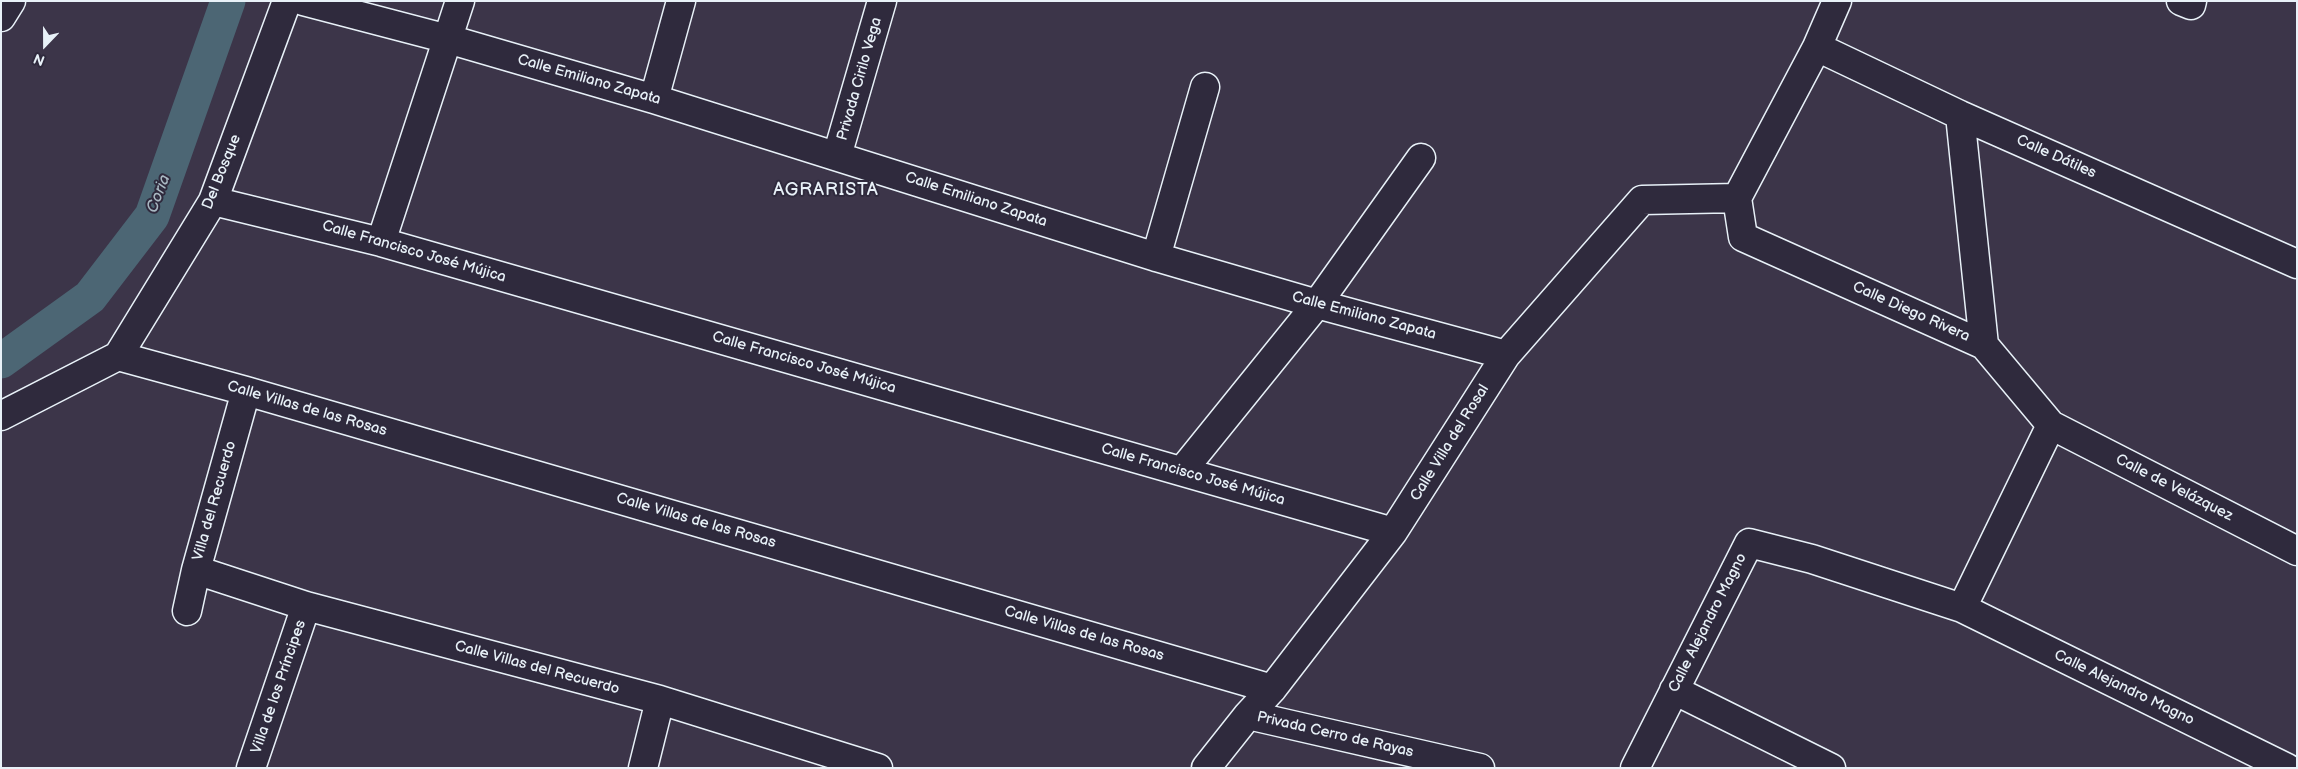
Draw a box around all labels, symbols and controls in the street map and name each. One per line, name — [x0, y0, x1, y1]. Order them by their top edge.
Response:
street label: Privada Cirilo Vega — [834, 15, 886, 143]
north arrow — [20, 20, 70, 70]
text: N — [31, 50, 47, 69]
street label: Calle Emiliano Zapata — [515, 51, 663, 109]
street label: Calle Dátiles — [2013, 131, 2099, 183]
street label: Del Bosque — [199, 132, 245, 212]
street label: Calle Emiliano Zapata — [903, 169, 1049, 231]
water label: Coria — [143, 172, 175, 216]
district label: AGRARISTA — [772, 179, 880, 201]
street label: Calle Francisco José Mújica — [320, 217, 508, 287]
street label: Calle Diego Rivera — [1850, 278, 1972, 346]
street label: Calle Emiliano Zapata — [1290, 288, 1438, 344]
street label: Calle Francisco José Mújica — [710, 328, 898, 398]
street label: Calle Villas de las Rosas — [225, 378, 389, 440]
street label: Calle Villa del Rosal — [1407, 381, 1493, 505]
street label: Villa del Recuerdo — [189, 439, 241, 563]
street label: Calle Francisco José Mújica — [1099, 440, 1287, 510]
street label: Calle de Velázquez — [2112, 451, 2236, 525]
street label: Calle Villas de las Rosas — [614, 490, 778, 552]
street label: Calle Alejandro Magno — [1665, 550, 1751, 696]
street label: Calle Villas de las Rosas — [1002, 603, 1166, 665]
street label: Villa de los Príncipes — [248, 618, 310, 756]
street label: Calle Villas del Recuerdo — [453, 637, 621, 699]
street label: Calle Alejandro Magno — [2051, 646, 2197, 730]
street label: Privada Cerro de Rayas — [1255, 708, 1415, 762]

